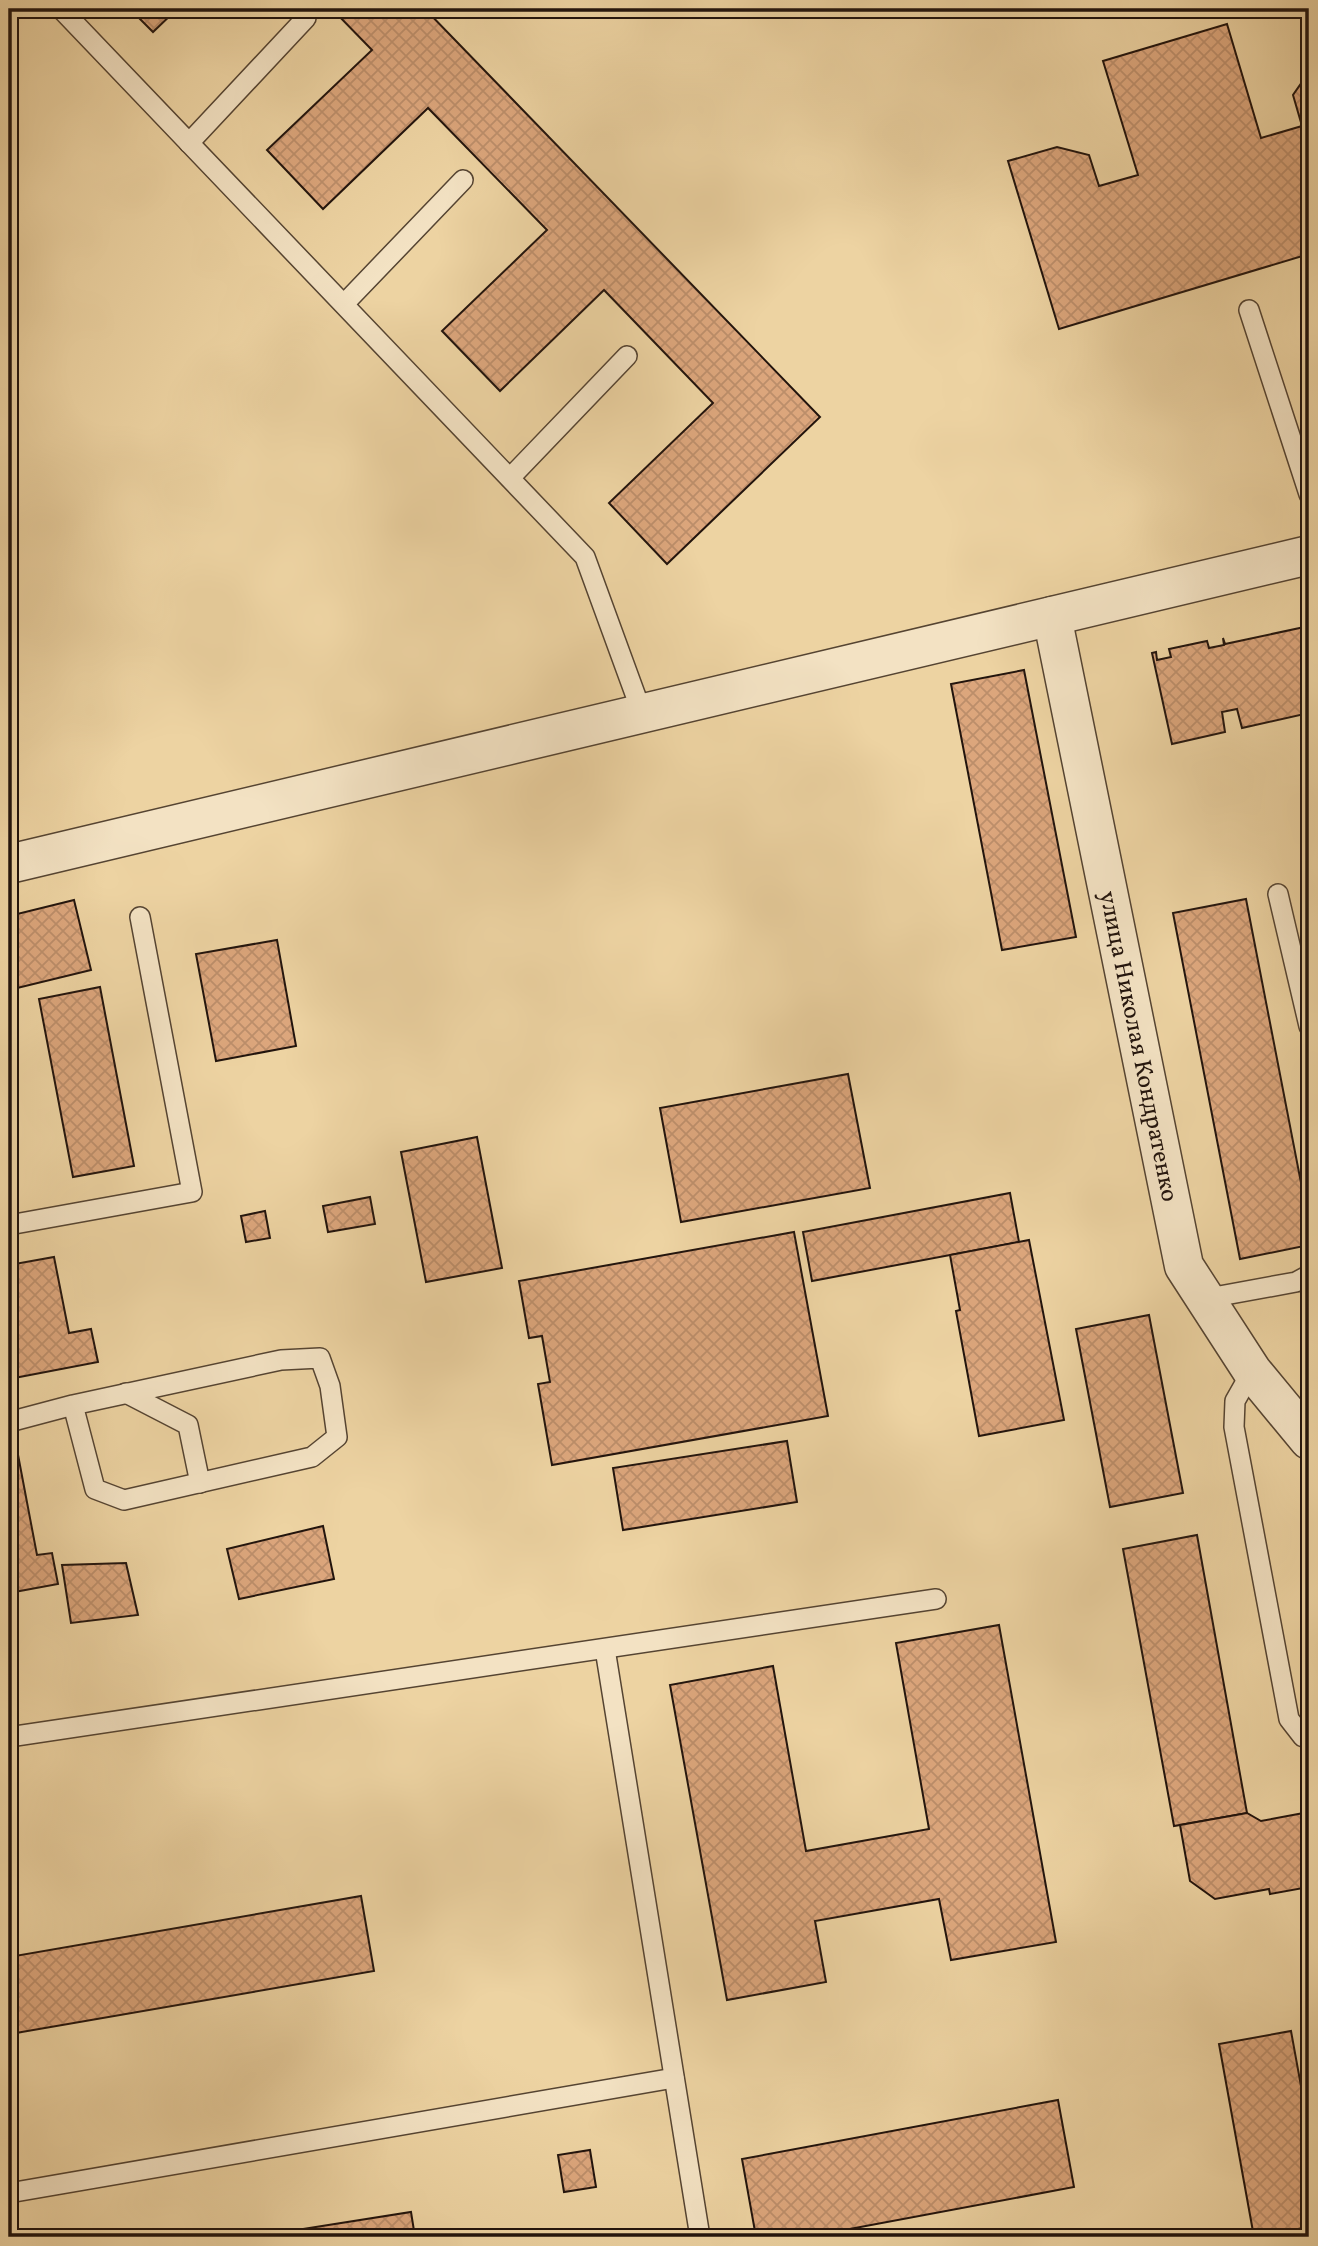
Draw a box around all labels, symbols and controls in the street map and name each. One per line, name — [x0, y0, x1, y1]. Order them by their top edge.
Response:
street label: улица Николая Кондратенко — [1089, 888, 1186, 1205]

